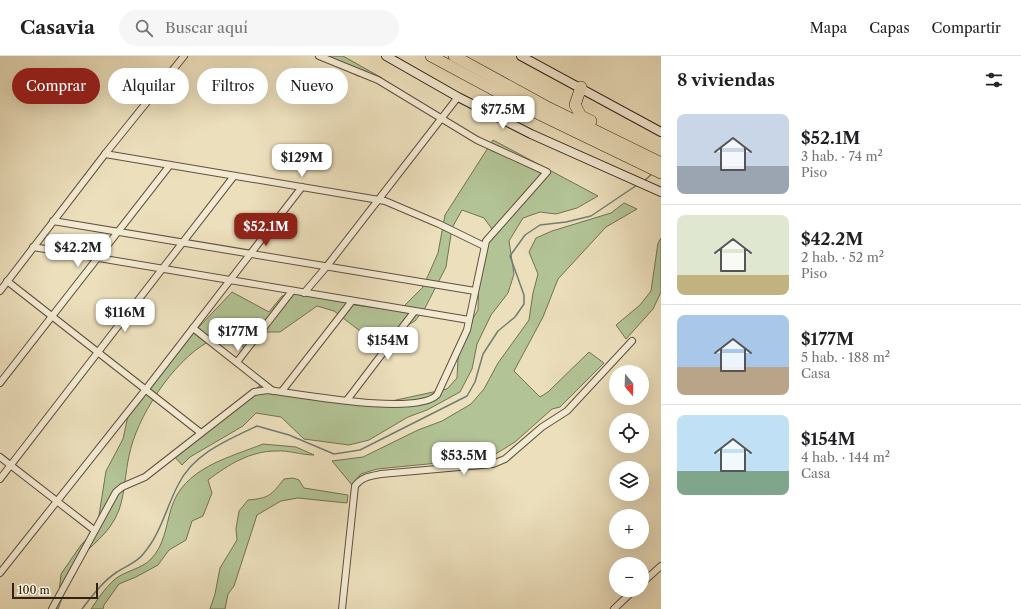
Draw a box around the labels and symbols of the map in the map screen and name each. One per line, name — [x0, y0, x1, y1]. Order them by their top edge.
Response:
pin: $77.5M — [470, 96, 536, 130]
pin: $129M — [274, 144, 330, 178]
pin: $52.1M — [233, 213, 299, 247]
pin: $42.2M — [45, 234, 111, 268]
pin: $116M — [97, 299, 153, 333]
pin: $177M — [210, 318, 266, 352]
pin: $154M — [360, 327, 416, 361]
north arrow — [609, 365, 649, 405]
pin: $53.5M — [431, 442, 497, 476]
scale bar — [12, 581, 98, 600]

